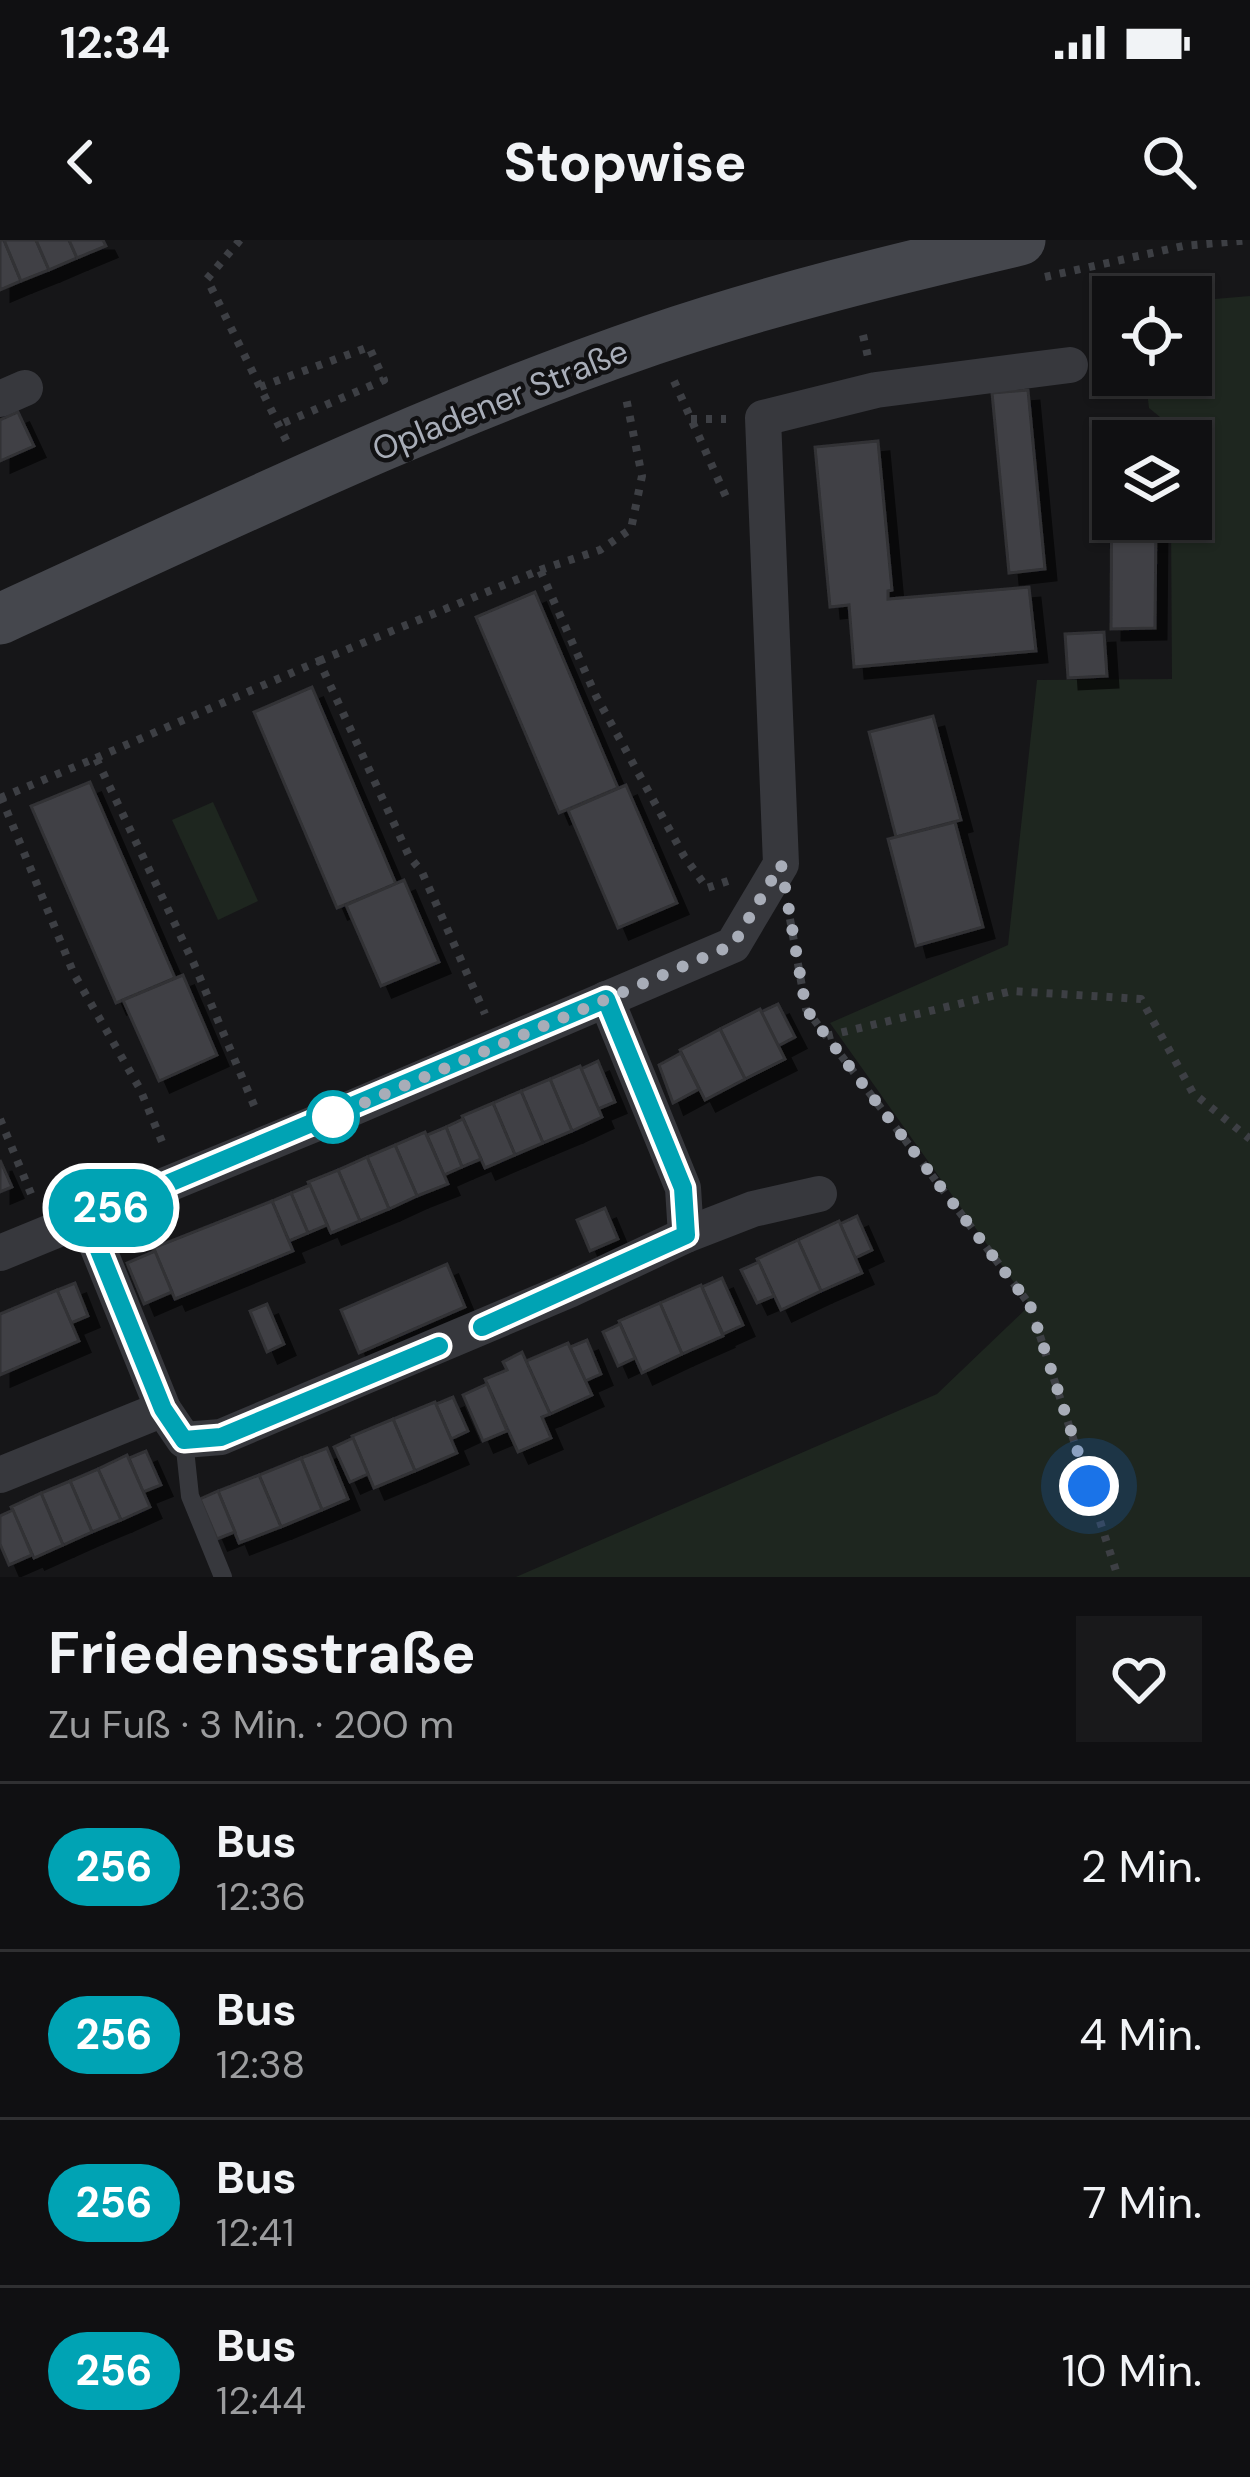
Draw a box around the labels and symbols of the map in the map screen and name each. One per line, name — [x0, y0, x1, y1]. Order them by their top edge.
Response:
street label: Opladener Straße — [366, 329, 634, 471]
unlabelled marker — [308, 1092, 358, 1142]
line badge: 256 — [42, 1169, 180, 1247]
your location — [1059, 1456, 1119, 1516]

